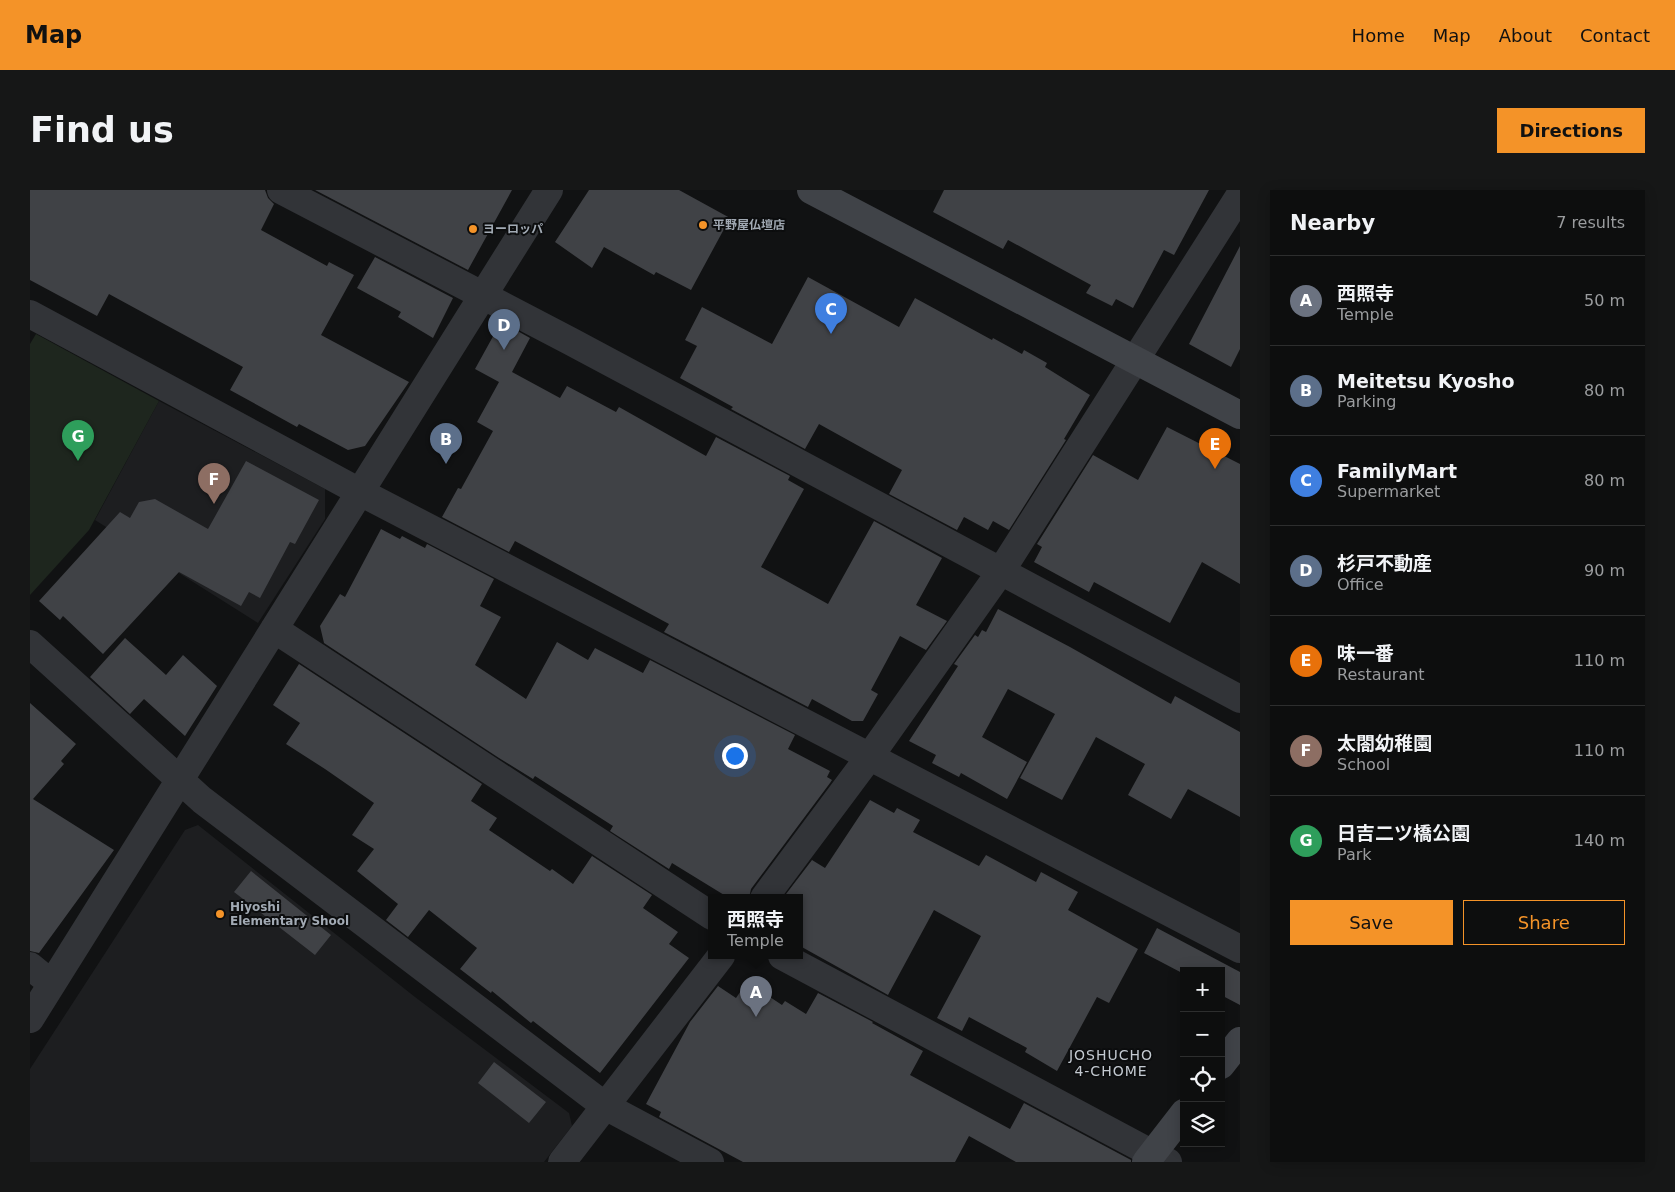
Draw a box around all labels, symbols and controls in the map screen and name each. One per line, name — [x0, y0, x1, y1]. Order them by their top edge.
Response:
text: Map — [25, 21, 82, 49]
text: Home — [1352, 25, 1405, 46]
text: Map — [1433, 25, 1471, 46]
text: About — [1499, 25, 1552, 46]
text: Contact — [1580, 25, 1650, 46]
button: Directions — [1497, 108, 1645, 153]
text: Find us — [30, 110, 174, 150]
text: Nearby — [1290, 211, 1375, 235]
text: 7 results — [1556, 213, 1625, 232]
place label: 平野屋仏壇店 — [713, 218, 785, 232]
marker: 平野屋仏壇店 — [697, 219, 709, 231]
place label: ヨーロッパ — [483, 222, 543, 236]
marker: ヨーロッパ — [467, 223, 479, 235]
text: 西照寺 — [1337, 282, 1394, 304]
text: A — [1300, 291, 1312, 310]
text: 50 m — [1584, 291, 1625, 310]
pin: C — [815, 293, 847, 334]
text: Temple — [1337, 305, 1394, 324]
pin: D — [488, 309, 520, 350]
text: Meitetsu Kyosho — [1337, 370, 1515, 392]
text: B — [1300, 381, 1312, 400]
text: 80 m — [1584, 381, 1625, 400]
text: Parking — [1337, 392, 1396, 411]
pin: G — [62, 420, 94, 461]
pin: B — [430, 423, 462, 464]
pin: E — [1199, 428, 1231, 469]
text: FamilyMart — [1337, 460, 1457, 482]
pin: F — [198, 463, 230, 504]
text: C — [1300, 471, 1312, 490]
text: 80 m — [1584, 471, 1625, 490]
text: Supermarket — [1337, 482, 1440, 501]
text: 杉戸不動産 — [1337, 552, 1432, 574]
text: D — [1299, 561, 1313, 580]
text: 90 m — [1584, 561, 1625, 580]
text: Office — [1337, 575, 1384, 594]
text: 味一番 — [1337, 642, 1394, 664]
text: E — [1301, 651, 1311, 670]
text: 110 m — [1574, 651, 1625, 670]
text: Restaurant — [1337, 665, 1425, 684]
text: 太閤幼稚園 — [1337, 732, 1432, 754]
text: F — [1301, 741, 1311, 760]
text: 110 m — [1574, 741, 1625, 760]
your location — [722, 743, 748, 769]
text: School — [1337, 755, 1390, 774]
text: 日吉二ツ橋公園 — [1337, 822, 1470, 844]
text: G — [1299, 831, 1313, 850]
text: 140 m — [1574, 831, 1625, 850]
text: Park — [1337, 845, 1372, 864]
popup — [708, 894, 803, 959]
place label: Hiyoshi Elementary Shool — [230, 900, 349, 928]
button: Save — [1290, 900, 1453, 945]
button: Share — [1463, 900, 1625, 945]
marker: Hiyoshi Elementary Shool — [214, 908, 226, 920]
text: 西照寺 — [727, 908, 784, 930]
text: Temple — [727, 931, 784, 950]
map controls — [1180, 967, 1225, 1147]
button: + — [1180, 967, 1225, 1012]
pin: A — [740, 976, 772, 1017]
button: − — [1180, 1012, 1225, 1057]
district label: JOSHUCHO 4-CHOME — [1068, 1047, 1153, 1079]
button: locate — [1180, 1057, 1225, 1102]
button: layers — [1180, 1102, 1225, 1147]

